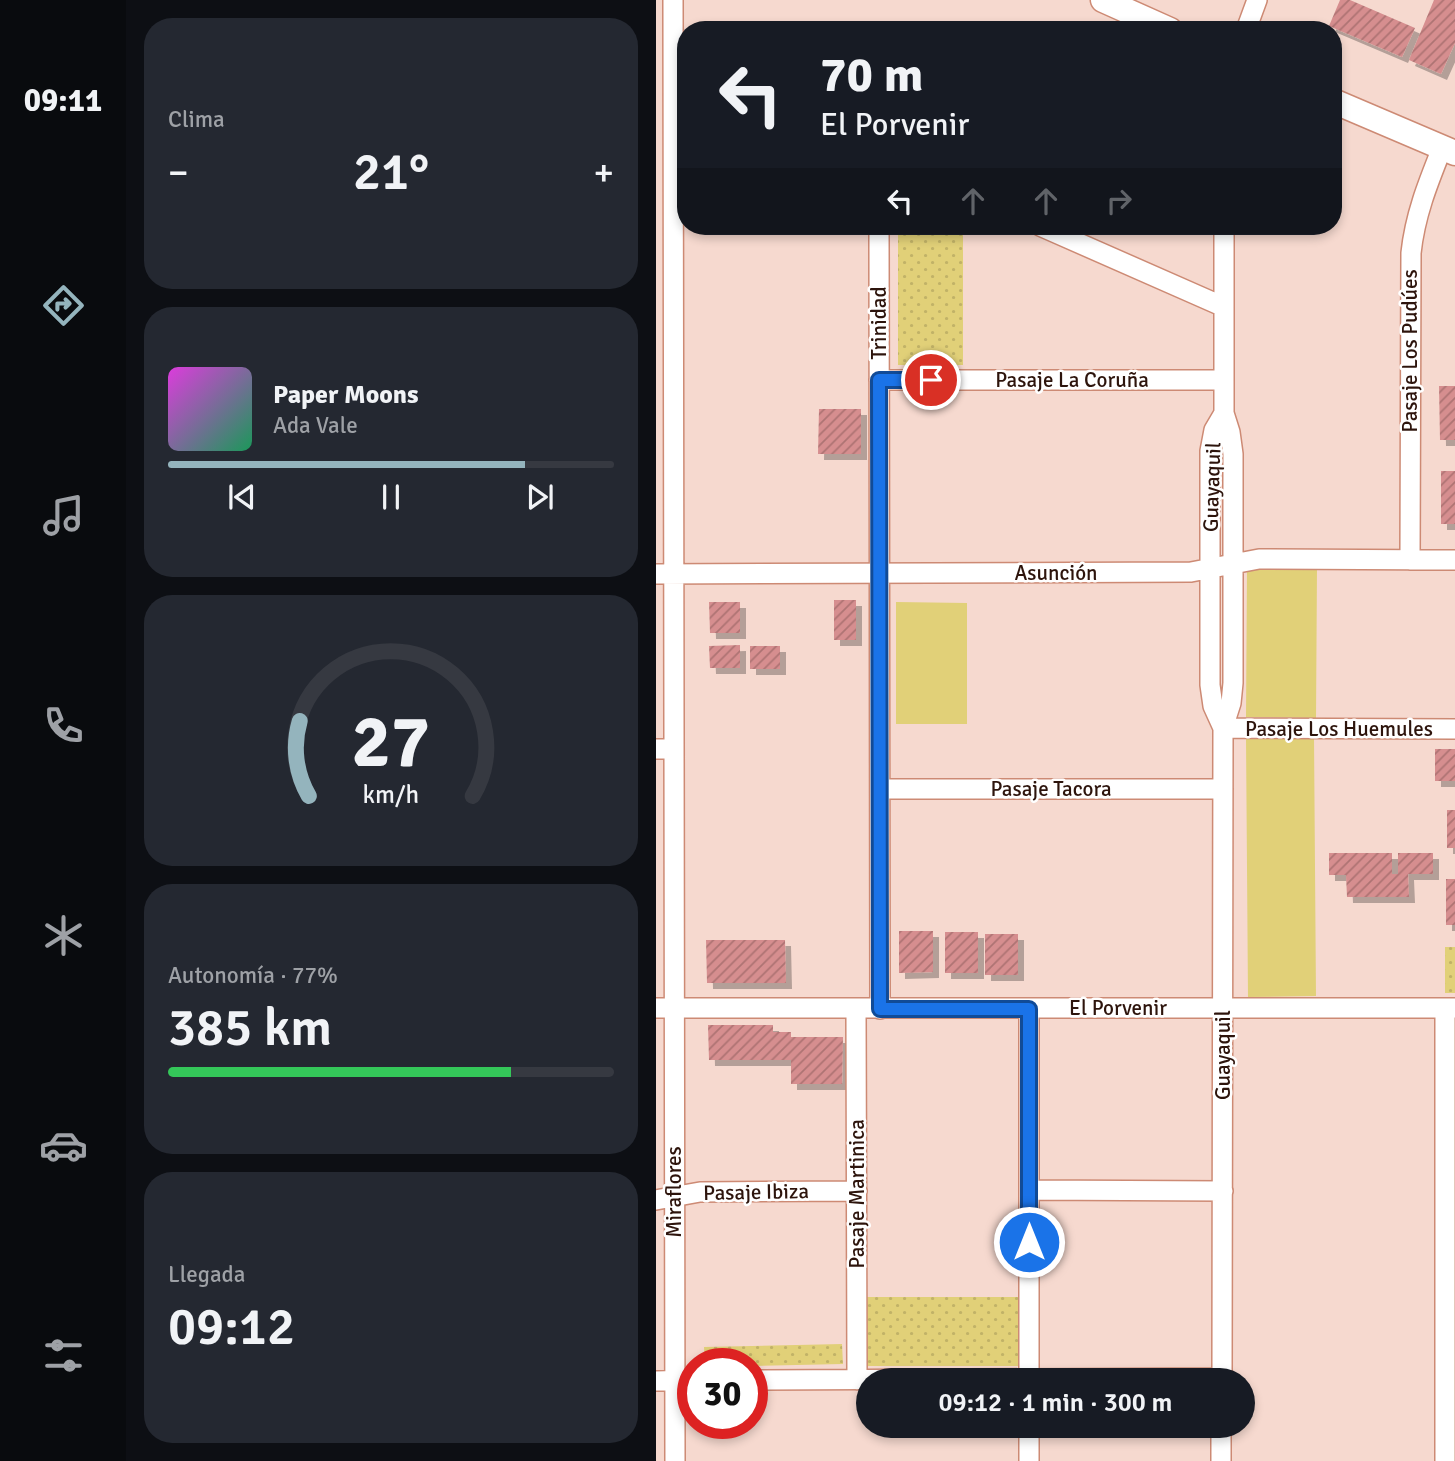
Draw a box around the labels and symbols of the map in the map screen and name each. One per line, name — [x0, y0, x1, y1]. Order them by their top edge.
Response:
street label: Pasaje Los Pudúes — [1397, 269, 1423, 433]
street label: Trinidad — [866, 286, 892, 360]
pin — [901, 350, 961, 410]
street label: Pasaje La Coruña — [995, 367, 1149, 393]
street label: Guayaquil — [1197, 442, 1227, 532]
street label: Asunción — [1014, 560, 1098, 586]
street label: Pasaje Los Huemules — [1245, 716, 1433, 742]
street label: Pasaje Tacora — [990, 776, 1112, 802]
street label: El Porvenir — [1069, 995, 1167, 1021]
street label: Guayaquil — [1210, 1010, 1236, 1100]
street label: Pasaje Martinica — [844, 1119, 870, 1269]
street label: Miraflores — [661, 1146, 687, 1238]
street label: Pasaje Ibiza — [703, 1178, 809, 1206]
position arrow — [992, 1205, 1066, 1279]
speed limit sign: 30 — [677, 1348, 768, 1439]

